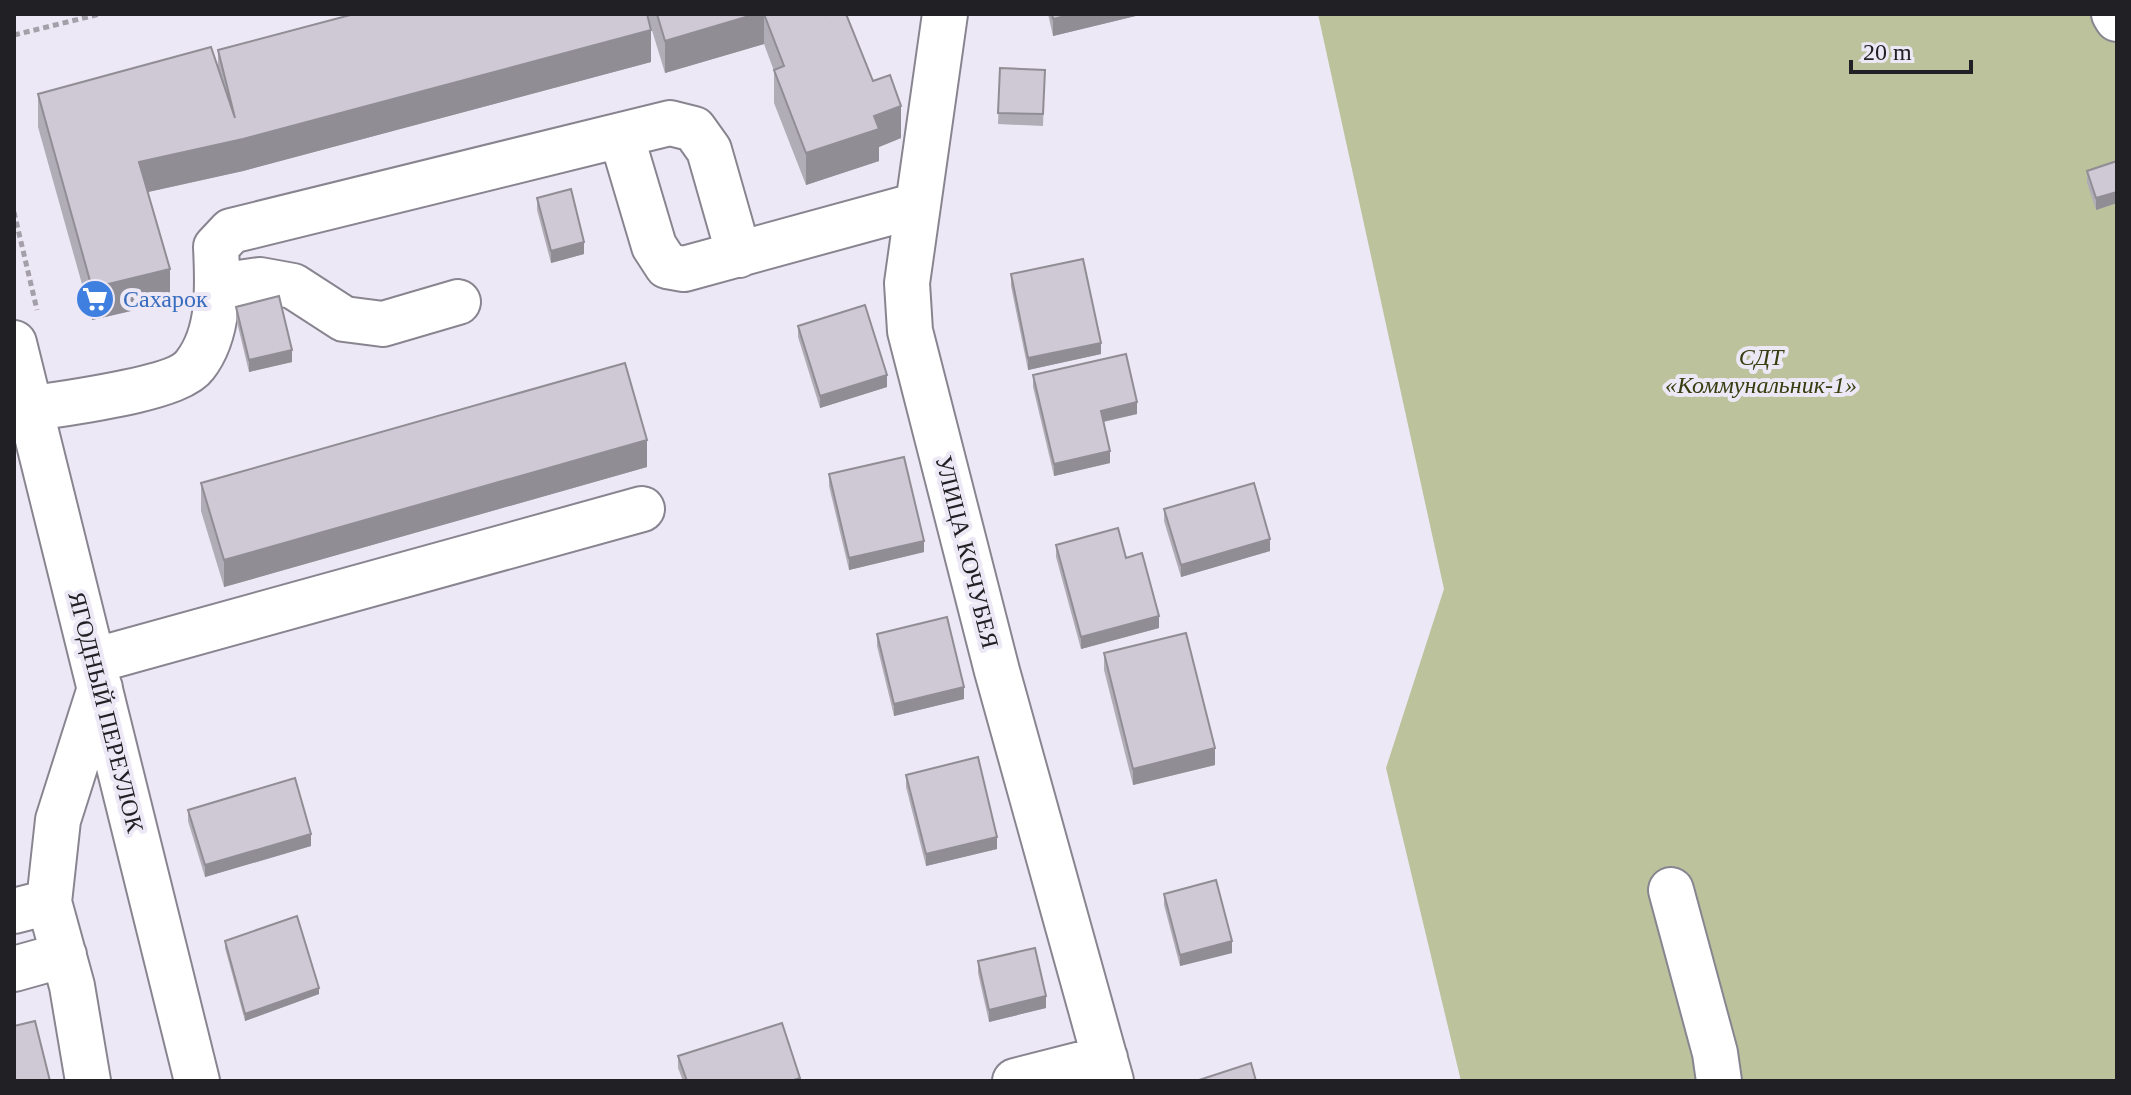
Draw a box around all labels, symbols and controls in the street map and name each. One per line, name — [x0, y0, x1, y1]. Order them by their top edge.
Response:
scale bar — [1851, 24, 1971, 74]
text: 20 m — [1863, 39, 1912, 65]
supermarket icon: Сахарок — [74, 278, 116, 320]
place label: Сахарок — [123, 286, 208, 312]
park label: СДТ «Коммунальник-1» — [1665, 344, 1857, 398]
street label: УЛИЦА КОЧУБЕЯ — [930, 453, 1004, 651]
street label: ЯГОДНЫЙ ПЕРЕУЛОК — [63, 589, 149, 836]

